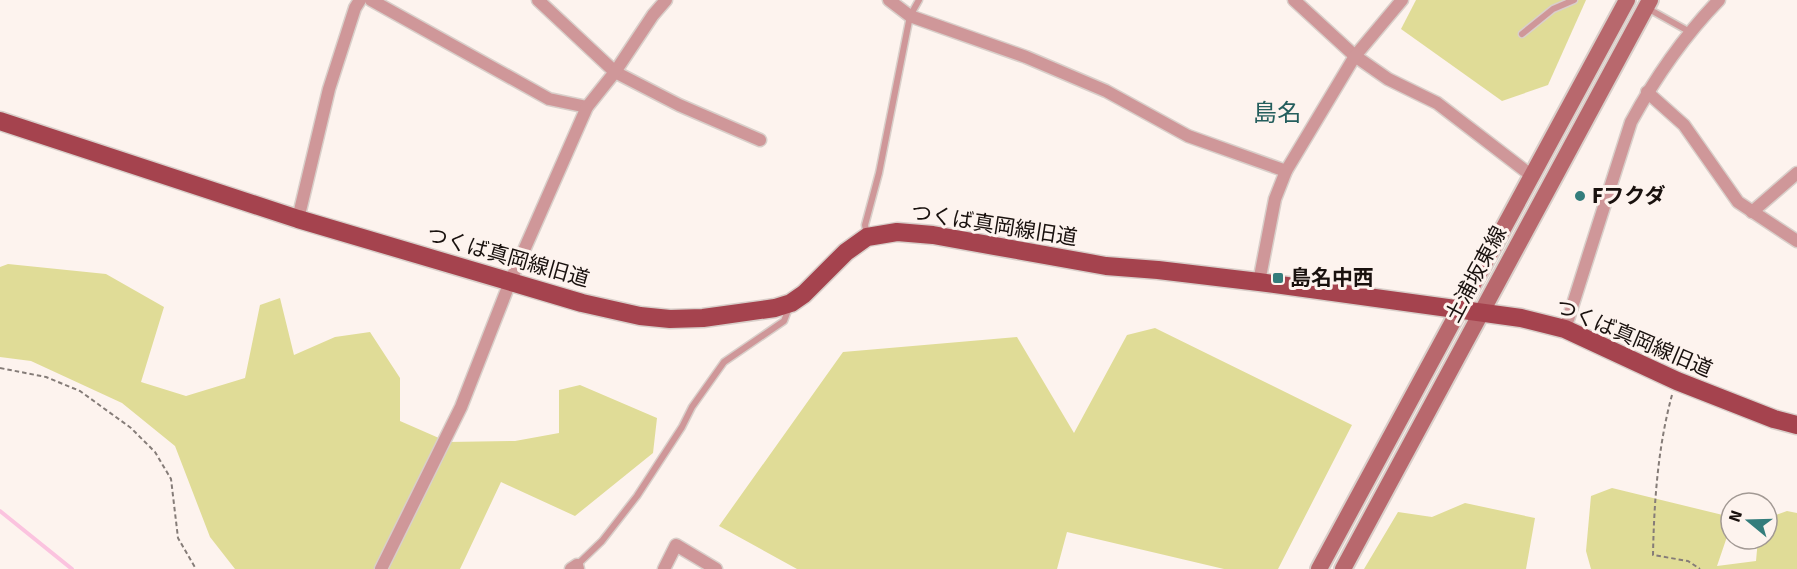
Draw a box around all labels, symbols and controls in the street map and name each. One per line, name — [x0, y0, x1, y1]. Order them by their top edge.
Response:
district label: 島名 — [1253, 98, 1301, 128]
place label: Fフクダ — [1592, 183, 1665, 209]
marker: Fフクダ — [1573, 189, 1587, 203]
street label: つくば真岡線旧道 — [909, 199, 1079, 251]
street label: つくば真岡線旧道 — [424, 221, 592, 293]
street label: 土浦坂東線 — [1440, 222, 1512, 326]
place label: 島名中西 — [1290, 265, 1374, 291]
marker: 島名中西 — [1271, 271, 1285, 285]
street label: つくば真岡線旧道 — [1552, 293, 1716, 383]
north arrow — [1719, 491, 1779, 551]
text: N — [1724, 508, 1747, 525]

